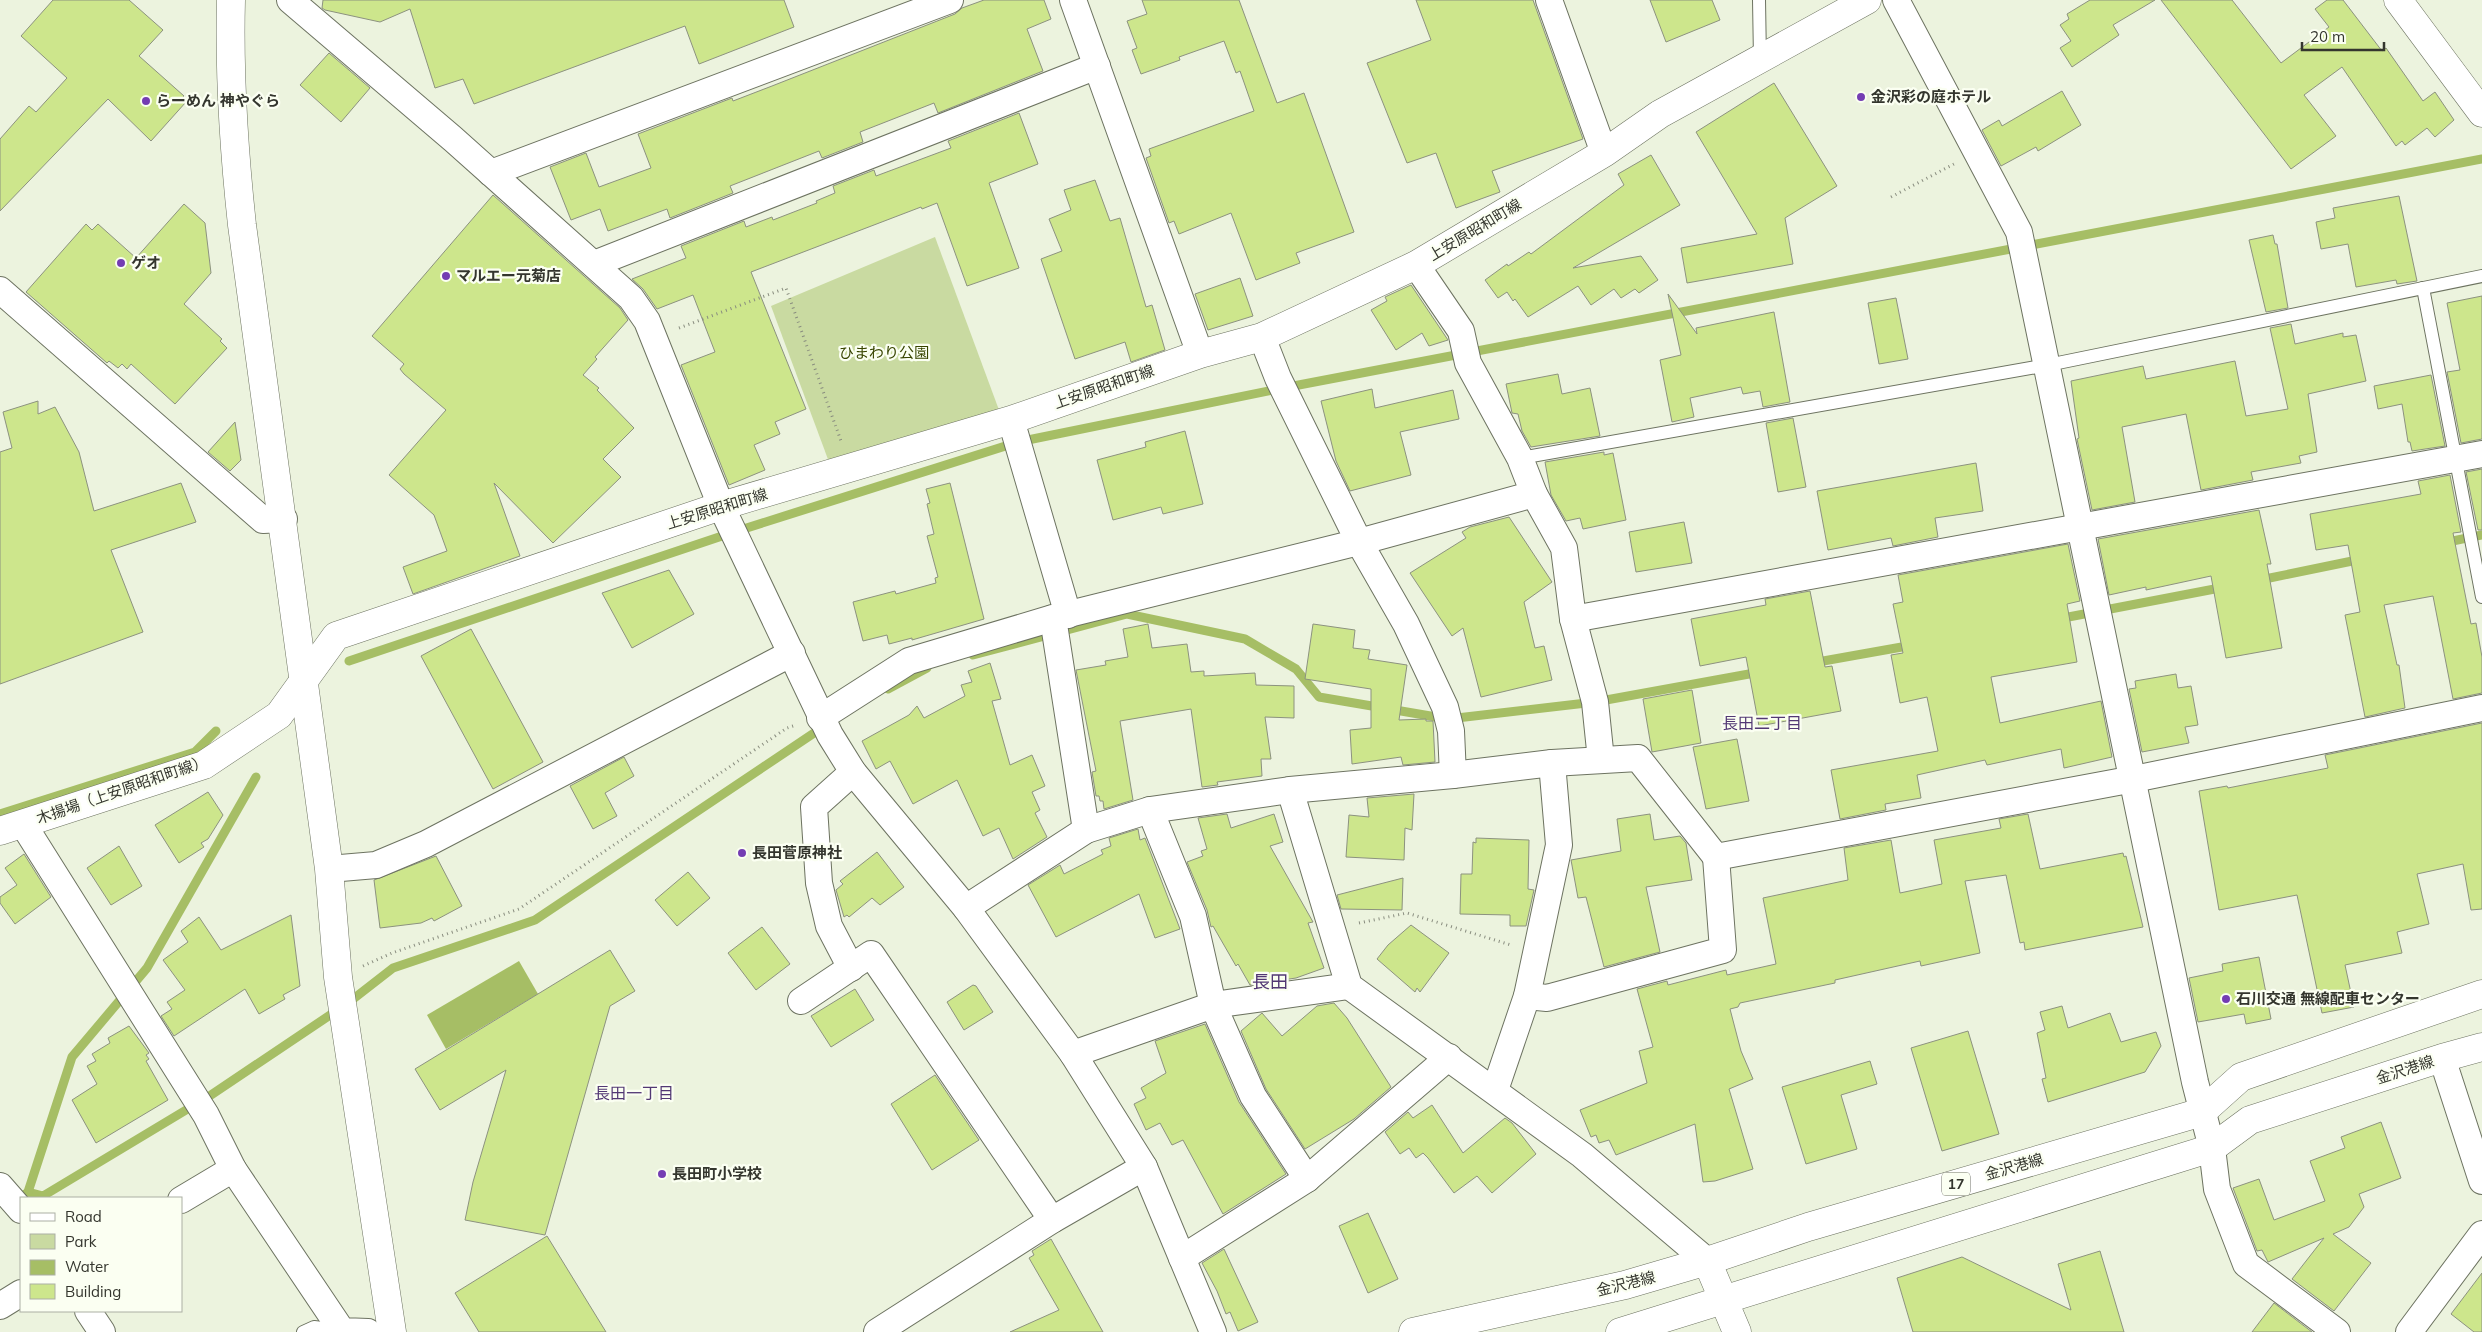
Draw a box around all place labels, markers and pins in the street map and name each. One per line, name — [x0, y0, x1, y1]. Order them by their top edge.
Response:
place label: 金沢彩の庭ホテル — [1871, 87, 1991, 106]
place label: らーめん 神やぐら — [156, 91, 280, 110]
marker: 金沢彩の庭ホテル — [1855, 91, 1867, 103]
marker: らーめん 神やぐら — [140, 95, 152, 107]
place label: ゲオ — [131, 253, 161, 272]
marker: ゲオ — [115, 257, 127, 269]
place label: マルエー元菊店 — [456, 266, 561, 285]
marker: マルエー元菊店 — [440, 270, 452, 282]
place label: 長田菅原神社 — [752, 843, 842, 862]
marker: 長田菅原神社 — [736, 847, 748, 859]
place label: 石川交通 無線配車センター — [2236, 989, 2420, 1008]
marker: 石川交通 無線配車センター — [2220, 993, 2232, 1005]
place label: 長田町小学校 — [672, 1164, 762, 1183]
marker: 長田町小学校 — [656, 1168, 668, 1180]

